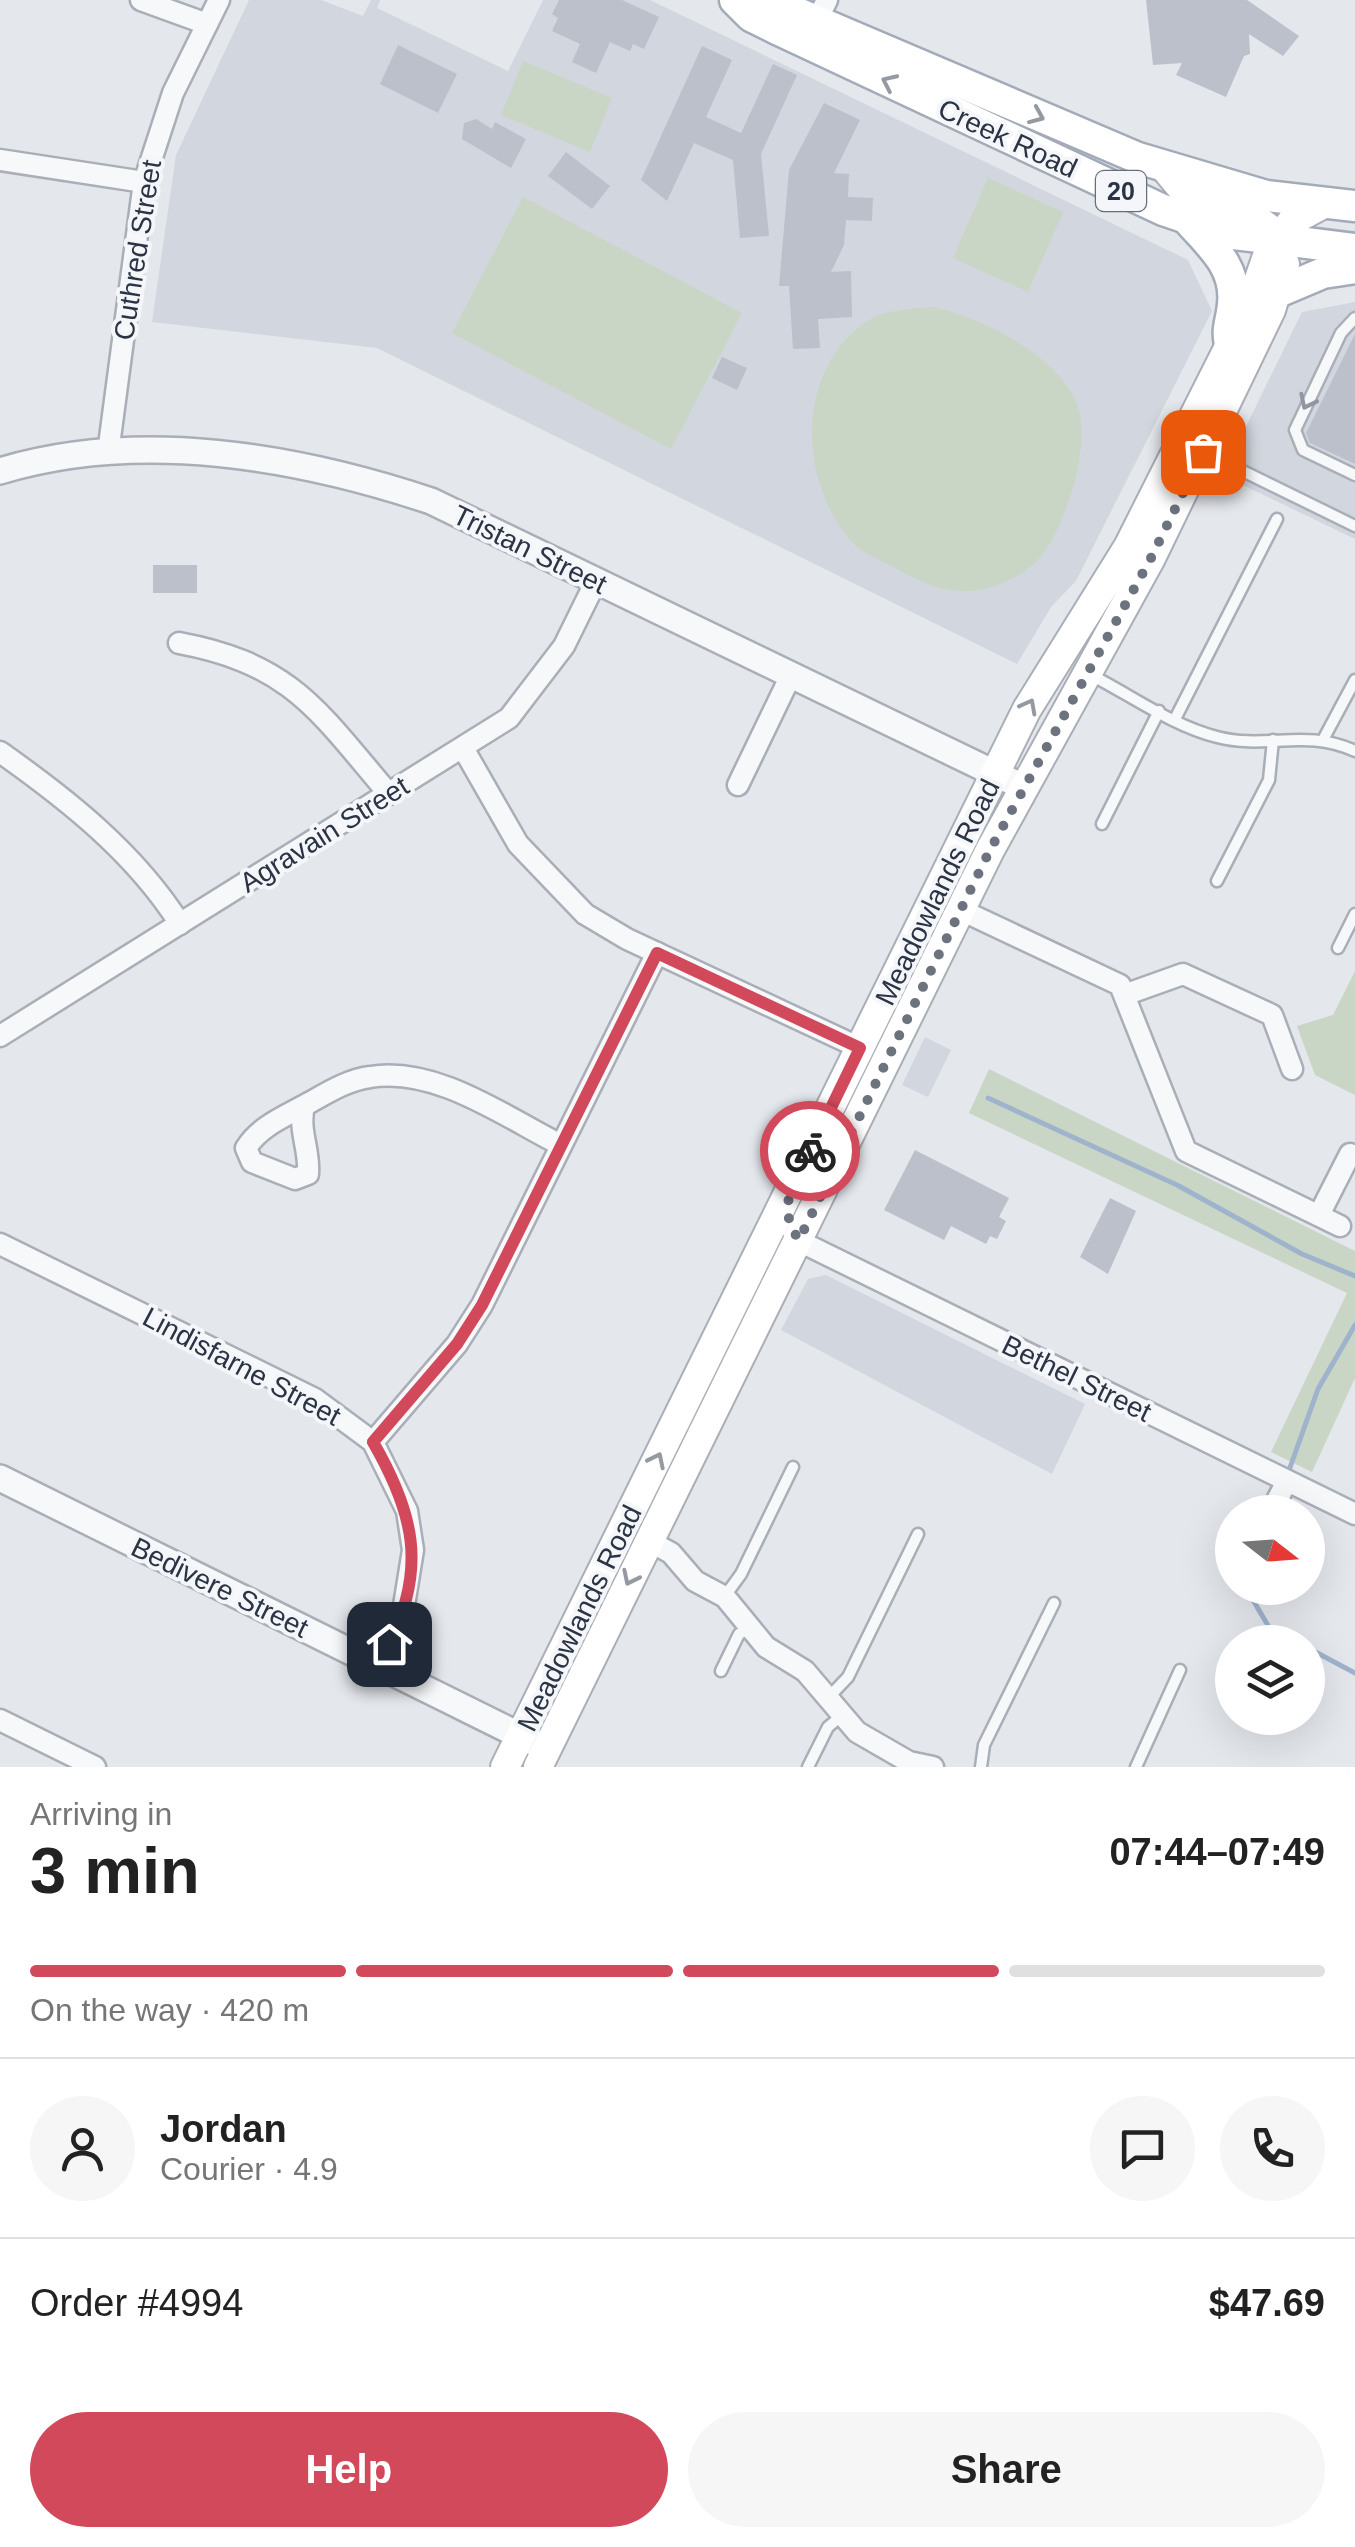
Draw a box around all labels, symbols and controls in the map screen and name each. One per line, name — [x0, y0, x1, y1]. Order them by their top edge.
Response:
one-way arrow — [881, 75, 899, 95]
street label: Creek Road — [934, 93, 1082, 184]
one-way arrow — [1027, 104, 1045, 124]
street label: Cuthred Street — [108, 158, 167, 342]
road number: 20 — [1096, 171, 1146, 211]
one-way arrow — [1299, 392, 1319, 410]
pin — [1161, 410, 1246, 495]
icon: bag — [1176, 425, 1231, 480]
street label: Tristan Street — [448, 499, 612, 600]
one-way arrow — [1016, 699, 1036, 717]
street label: Agravain Street — [234, 770, 414, 899]
street label: Meadowlands Road — [869, 774, 1006, 1010]
courier — [760, 1101, 860, 1201]
icon: bike — [783, 1124, 838, 1179]
street label: Lindisfarne Street — [138, 1301, 346, 1432]
street label: Bethel Street — [997, 1329, 1157, 1428]
one-way arrow — [645, 1452, 664, 1470]
north arrow — [1215, 1495, 1325, 1605]
map controls — [1215, 1495, 1325, 1735]
street label: Meadowlands Road — [511, 1500, 648, 1736]
street label: Bedivere Street — [126, 1531, 314, 1644]
one-way arrow — [623, 1568, 643, 1586]
pin — [347, 1602, 432, 1687]
icon: home — [362, 1617, 417, 1672]
button: layers — [1215, 1625, 1325, 1735]
text: Arriving in — [30, 1796, 172, 1832]
text: 07:44–07:49 — [1109, 1831, 1325, 1873]
text: 3 min — [30, 1834, 200, 1907]
text: On the way · 420 m — [30, 1992, 309, 2028]
button: person — [30, 2096, 135, 2201]
button: chat — [1090, 2096, 1195, 2201]
button: phone — [1220, 2096, 1325, 2201]
text: Jordan — [160, 2108, 287, 2150]
text: Courier · 4.9 — [160, 2151, 338, 2187]
text: Order #4994 — [30, 2282, 243, 2324]
text: $47.69 — [1209, 2282, 1325, 2324]
button: Help — [30, 2412, 668, 2527]
button: Share — [688, 2412, 1325, 2527]

